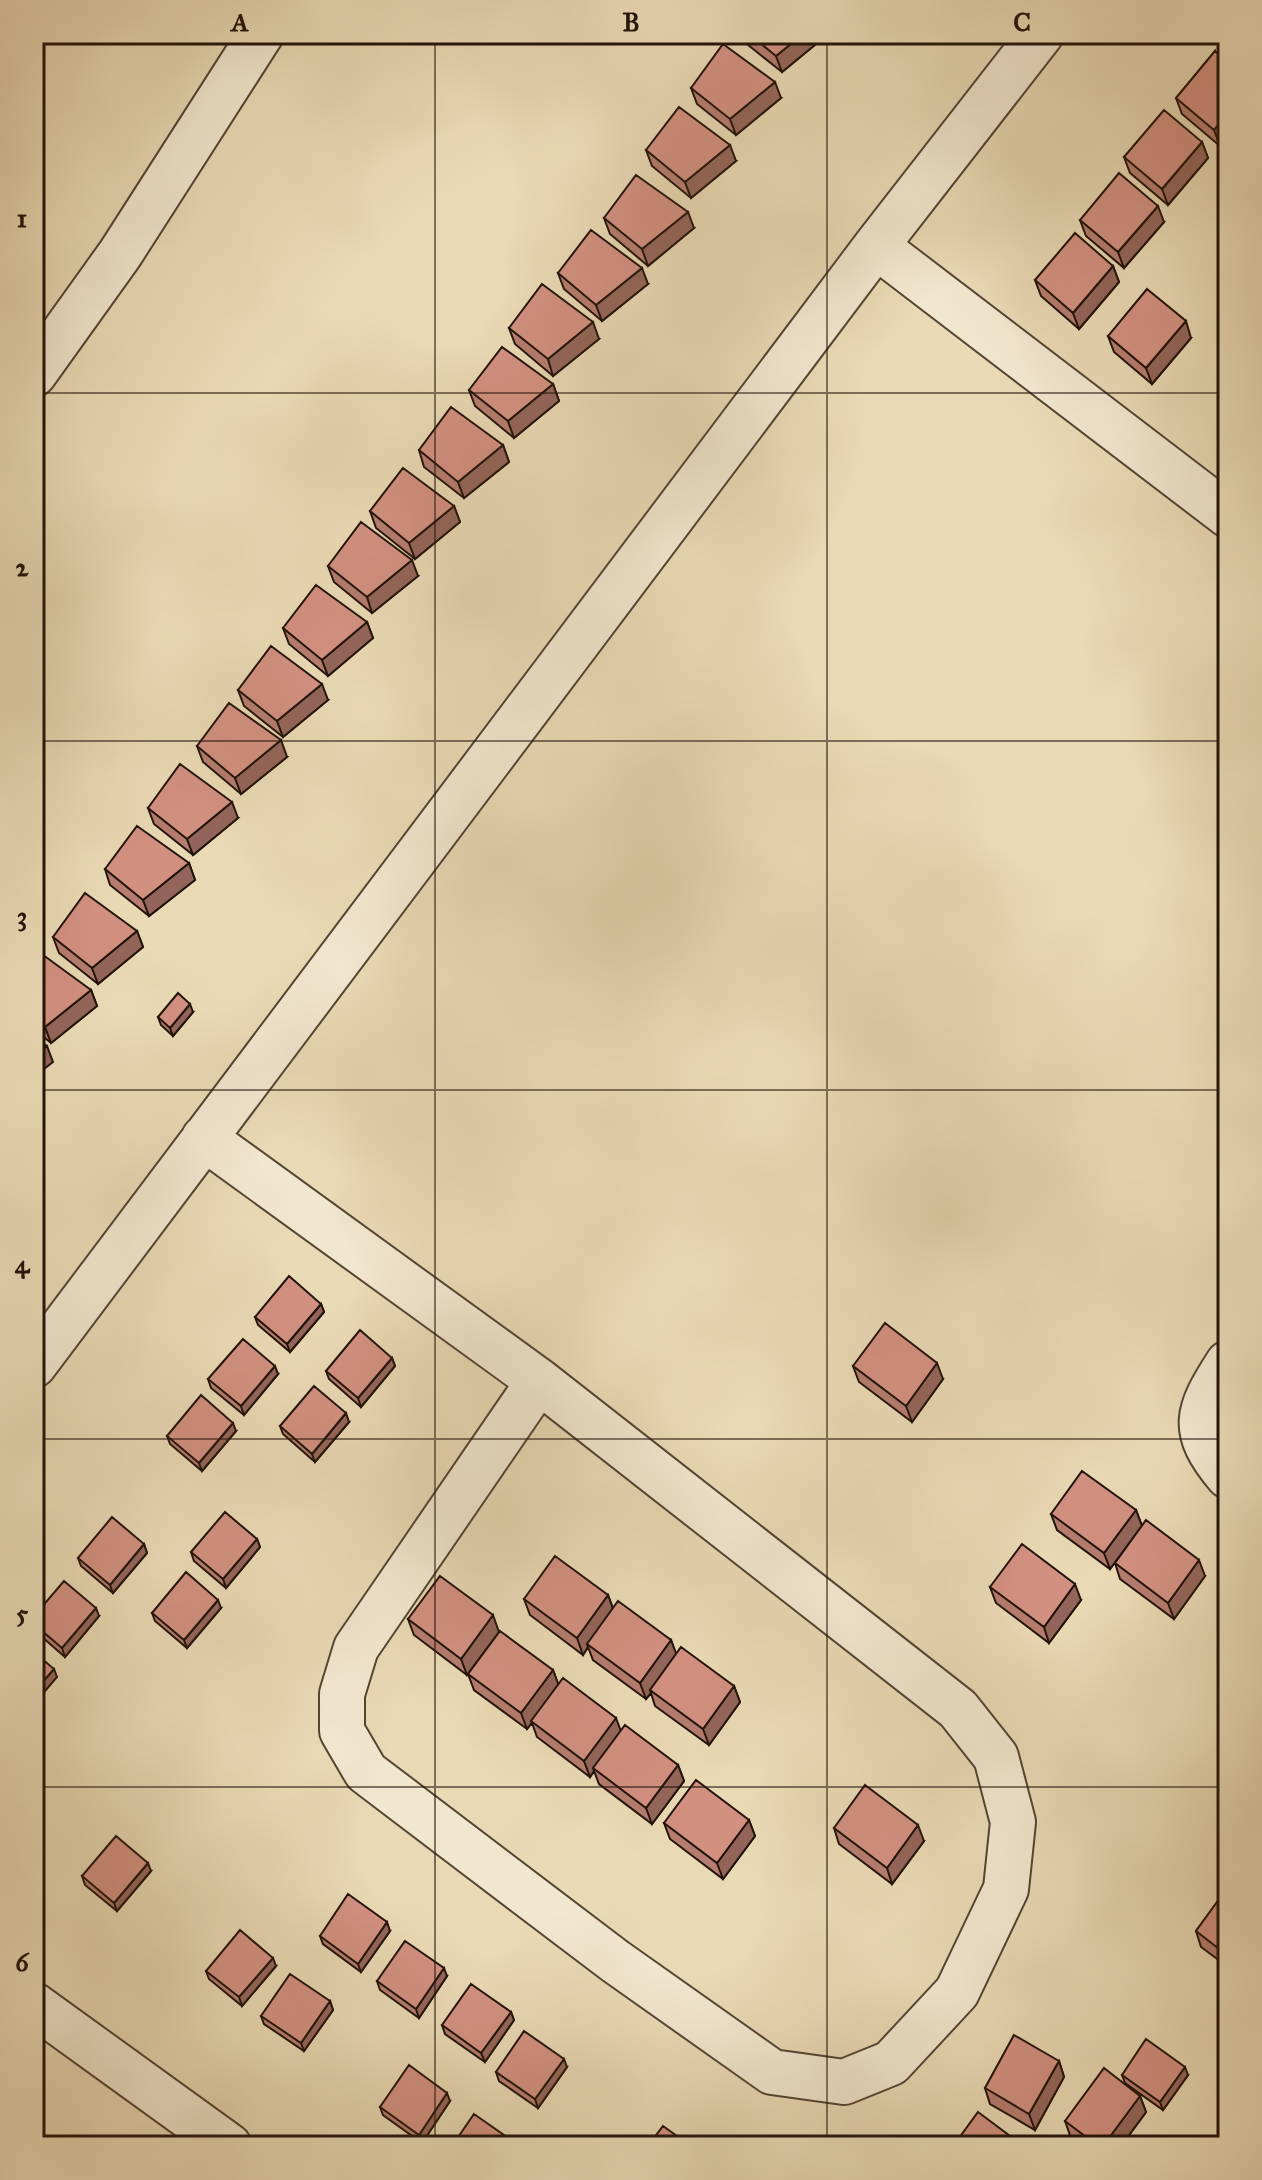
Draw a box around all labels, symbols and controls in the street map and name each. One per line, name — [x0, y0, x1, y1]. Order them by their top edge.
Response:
text: A — [229, 6, 249, 38]
text: B — [622, 6, 640, 38]
text: C — [1013, 6, 1031, 38]
text: 1 — [17, 202, 27, 234]
text: 2 — [16, 551, 30, 583]
text: 3 — [17, 900, 27, 932]
text: 4 — [15, 1248, 31, 1280]
text: 5 — [16, 1597, 29, 1629]
text: 6 — [15, 1946, 30, 1978]

